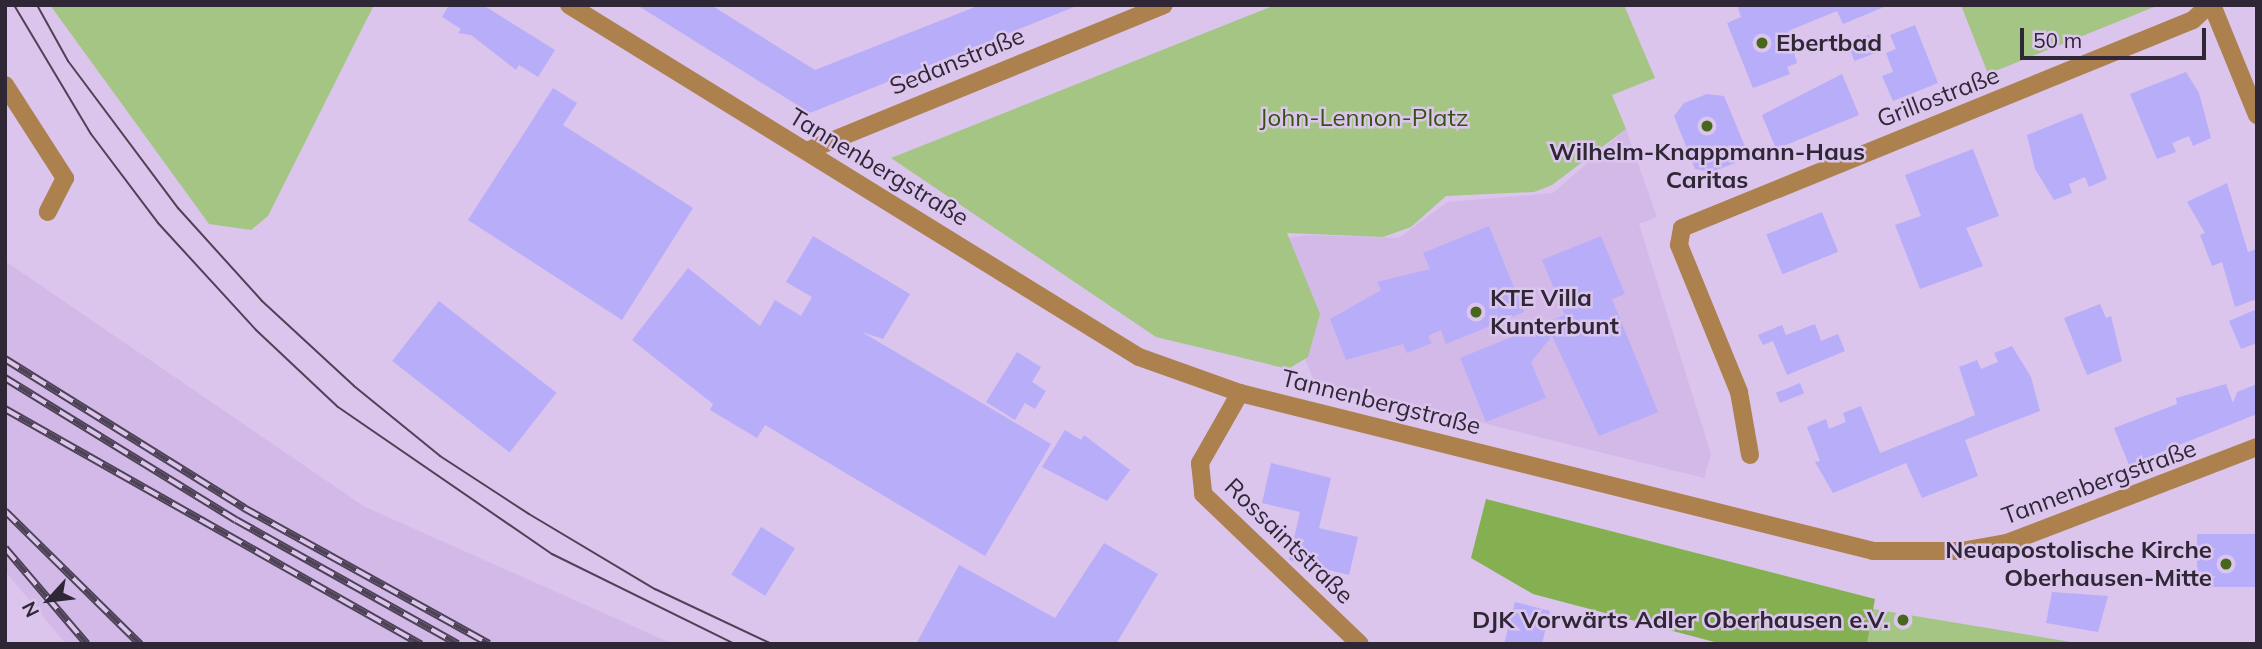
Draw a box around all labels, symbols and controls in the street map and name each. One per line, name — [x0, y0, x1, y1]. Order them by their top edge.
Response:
scale bar — [2024, 14, 2210, 58]
street label: Sedanstraße — [886, 21, 1028, 101]
text: 50 m — [2033, 27, 2082, 53]
place label: Ebertbad — [1776, 29, 1882, 57]
marker: Ebertbad — [1754, 35, 1770, 51]
street label: Grillostraße — [1873, 61, 2003, 133]
street label: Tannenbergstraße — [784, 102, 974, 232]
park label: John-Lennon-Platz — [1260, 104, 1468, 132]
marker: Wilhelm-Knappmann-Haus Caritas — [1699, 118, 1715, 134]
place label: Wilhelm-Knappmann-Haus Caritas — [1549, 138, 1865, 194]
place label: KTE Villa Kunterbunt — [1490, 284, 1619, 340]
marker: KTE Villa Kunterbunt — [1468, 304, 1484, 320]
street label: Tannenbergstraße — [1278, 363, 1484, 441]
street label: Tannenbergstraße — [1998, 434, 2200, 530]
street label: Rossaintstraße — [1219, 472, 1359, 610]
place label: Neuapostolische Kirche Oberhausen-Mitte — [1945, 536, 2212, 592]
marker: Neuapostolische Kirche Oberhausen-Mitte — [2218, 556, 2234, 572]
north arrow — [14, 565, 84, 635]
text: N — [16, 598, 44, 621]
place label: DJK Vorwärts Adler Oberhausen e.V. — [1472, 606, 1889, 634]
marker: DJK Vorwärts Adler Oberhausen e.V. — [1895, 612, 1911, 628]

